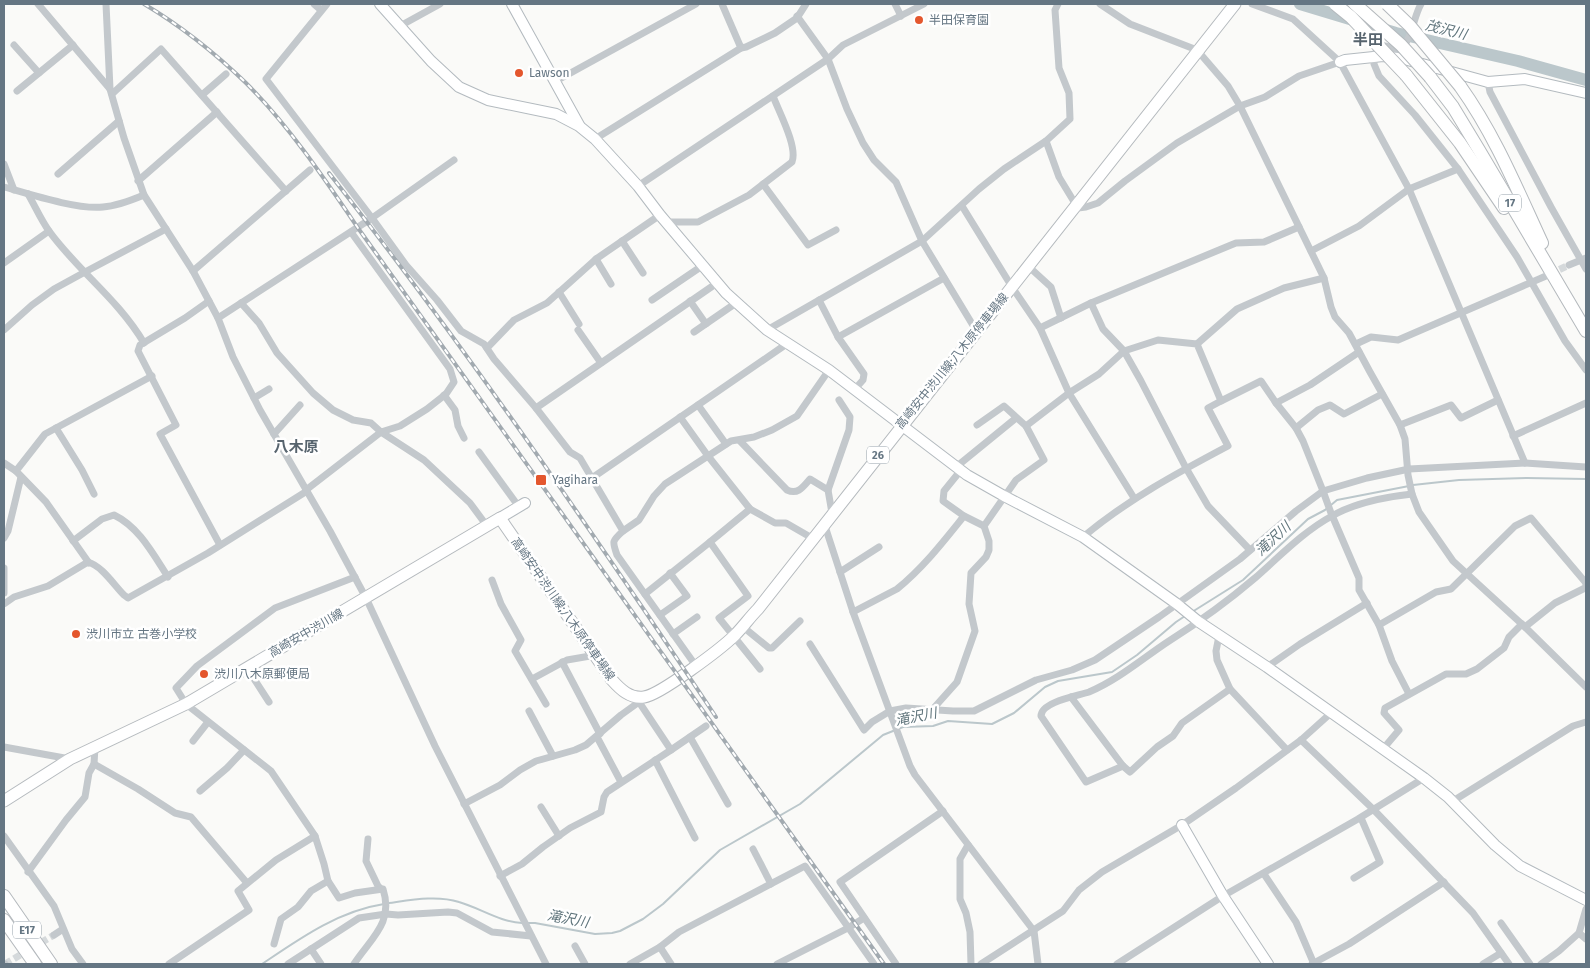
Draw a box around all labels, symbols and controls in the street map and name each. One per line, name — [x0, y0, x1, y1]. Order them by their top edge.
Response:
place label: 半田保育園 — [929, 13, 989, 27]
marker: 半田保育園 — [913, 14, 925, 26]
water label: 茂沢川 — [1424, 17, 1470, 44]
district label: 半田 — [1353, 31, 1383, 49]
place label: Lawson — [529, 66, 570, 80]
marker: Lawson — [513, 67, 525, 79]
road number: 17 — [1499, 194, 1521, 212]
street label: 高崎安中渋川線;八木原停車場線 — [893, 290, 1011, 432]
district label: 八木原 — [273, 438, 319, 456]
road number: 26 — [867, 446, 889, 464]
marker: Yagihara — [534, 473, 548, 487]
place label: Yagihara — [552, 473, 598, 487]
water label: 滝沢川 — [1252, 517, 1296, 560]
street label: 高崎安中渋川線;八木原停車場線 — [508, 535, 618, 683]
street label: 高崎安中渋川線 — [266, 606, 346, 660]
place label: 渋川市立 古巻小学校 — [86, 627, 197, 641]
marker: 渋川市立 古巻小学校 — [70, 628, 82, 640]
place label: 渋川八木原郵便局 — [214, 667, 310, 681]
marker: 渋川八木原郵便局 — [198, 668, 210, 680]
water label: 滝沢川 — [894, 704, 940, 729]
water label: 滝沢川 — [546, 907, 592, 932]
road number: E17 — [13, 922, 41, 938]

